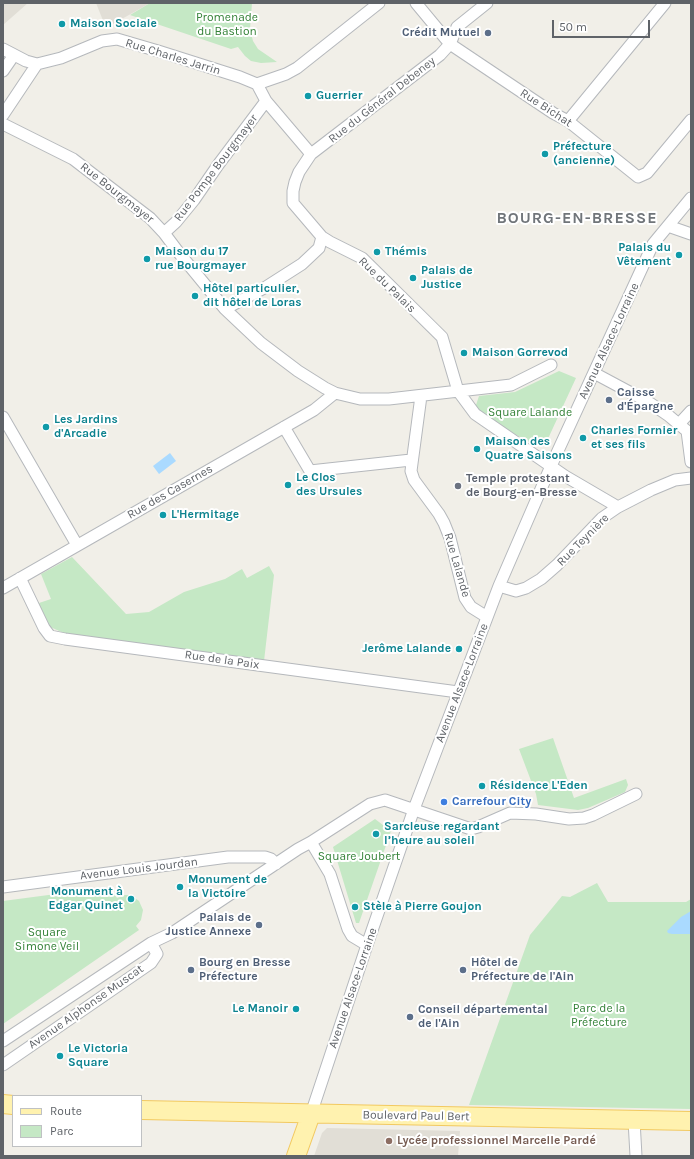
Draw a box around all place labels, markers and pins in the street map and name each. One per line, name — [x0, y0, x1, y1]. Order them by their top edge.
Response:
place label: Maison Sociale — [70, 17, 157, 31]
marker: Maison Sociale — [57, 19, 67, 29]
place label: Crédit Mutuel — [402, 26, 480, 40]
marker: Crédit Mutuel — [483, 28, 493, 38]
place label: Guerrier — [316, 89, 362, 103]
marker: Guerrier — [303, 91, 313, 101]
place label: Préfecture (ancienne) — [553, 140, 615, 168]
marker: Préfecture (ancienne) — [540, 149, 550, 159]
place label: Palais du Vêtement — [617, 241, 671, 269]
place label: Maison du 17 rue Bourgmayer — [155, 245, 246, 273]
place label: Thémis — [385, 245, 427, 259]
marker: Thémis — [372, 247, 382, 257]
marker: Palais du Vêtement — [674, 250, 684, 260]
marker: Maison du 17 rue Bourgmayer — [142, 254, 152, 264]
place label: Palais de Justice — [421, 264, 473, 292]
marker: Palais de Justice — [408, 273, 418, 283]
place label: Hôtel particulier, dit hôtel de Loras — [203, 282, 302, 310]
marker: Hôtel particulier, dit hôtel de Loras — [190, 291, 200, 301]
place label: Maison Gorrevod — [472, 346, 568, 360]
marker: Maison Gorrevod — [459, 348, 469, 358]
place label: Caisse d'Épargne — [617, 386, 673, 414]
marker: Caisse d'Épargne — [604, 395, 614, 405]
place label: Les Jardins d'Arcadie — [54, 413, 118, 441]
marker: Les Jardins d'Arcadie — [41, 422, 51, 432]
place label: Charles Fornier et ses fils — [591, 424, 677, 452]
marker: Charles Fornier et ses fils — [578, 433, 588, 443]
place label: Maison des Quatre Saisons — [485, 435, 572, 463]
marker: Maison des Quatre Saisons — [472, 444, 482, 454]
place label: Le Clos des Ursules — [296, 471, 362, 499]
place label: Temple protestant de Bourg-en-Bresse — [466, 472, 577, 500]
marker: Le Clos des Ursules — [283, 480, 293, 490]
marker: Temple protestant de Bourg-en-Bresse — [453, 481, 463, 491]
place label: L'Hermitage — [171, 508, 239, 522]
marker: L'Hermitage — [158, 510, 168, 520]
place label: Jerôme Lalande — [362, 642, 451, 656]
marker: Jerôme Lalande — [454, 644, 464, 654]
place label: Résidence L'Eden — [490, 779, 588, 793]
marker: Résidence L'Eden — [477, 781, 487, 791]
place label: Carrefour City — [452, 795, 531, 809]
marker: Carrefour City — [439, 797, 449, 807]
place label: Sarcleuse regardant l’heure au soleil — [384, 820, 499, 848]
marker: Sarcleuse regardant l’heure au soleil — [371, 829, 381, 839]
place label: Monument de la Victoire — [188, 873, 267, 901]
marker: Monument de la Victoire — [175, 882, 185, 892]
place label: Monument à Edgar Quinet — [49, 885, 123, 913]
marker: Monument à Edgar Quinet — [126, 894, 136, 904]
place label: Stèle à Pierre Goujon — [363, 900, 482, 914]
marker: Stèle à Pierre Goujon — [350, 902, 360, 912]
place label: Palais de Justice Annexe — [166, 911, 251, 939]
marker: Palais de Justice Annexe — [254, 920, 264, 930]
place label: Bourg en Bresse Préfecture — [199, 956, 290, 984]
place label: Hôtel de Préfecture de l'Ain — [471, 956, 574, 984]
marker: Bourg en Bresse Préfecture — [186, 965, 196, 975]
marker: Hôtel de Préfecture de l'Ain — [458, 965, 468, 975]
place label: Le Manoir — [232, 1002, 288, 1016]
place label: Conseil départemental de l'Ain — [418, 1003, 548, 1031]
marker: Le Manoir — [291, 1004, 301, 1014]
marker: Conseil départemental de l'Ain — [405, 1012, 415, 1022]
place label: Le Victoria Square — [68, 1042, 128, 1070]
marker: Le Victoria Square — [55, 1051, 65, 1061]
place label: Lycée professionnel Marcelle Pardé — [397, 1134, 596, 1148]
marker: Lycée professionnel Marcelle Pardé — [384, 1136, 394, 1146]

